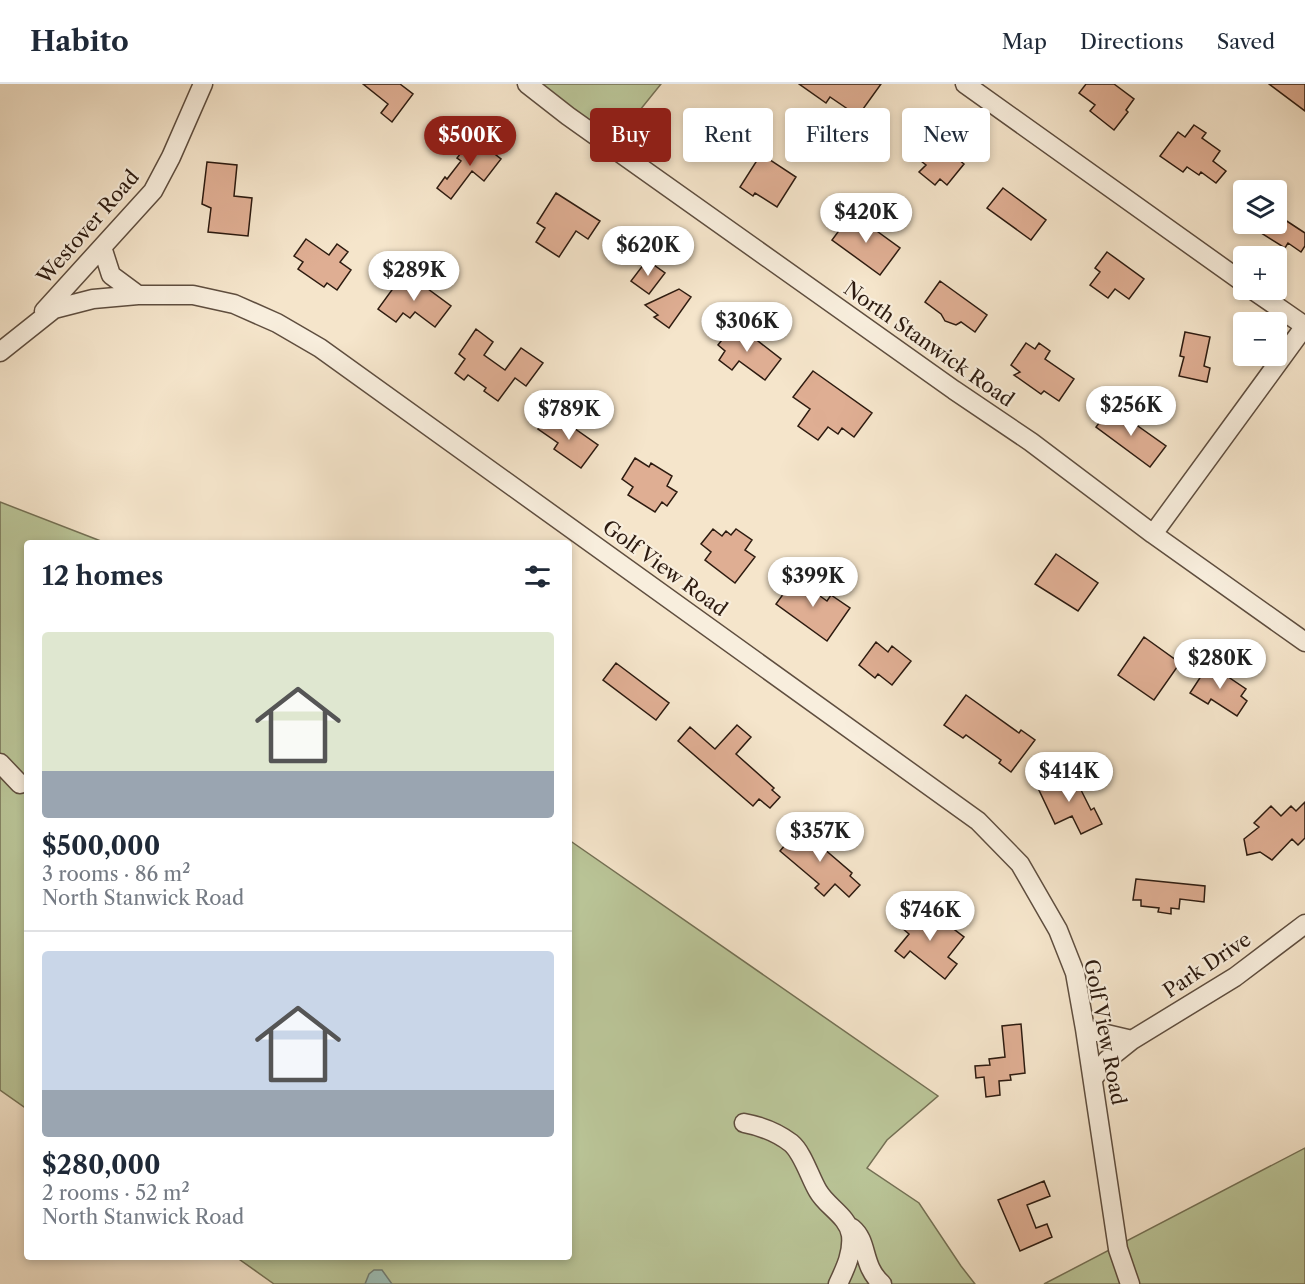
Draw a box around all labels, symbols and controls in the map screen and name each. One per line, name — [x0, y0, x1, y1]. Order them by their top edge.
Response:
text: Habito — [30, 24, 129, 58]
text: Map — [1002, 29, 1047, 54]
text: Directions — [1080, 29, 1184, 54]
text: Saved — [1217, 29, 1275, 54]
chip: Buy — [590, 108, 671, 162]
chip: Rent — [683, 108, 773, 162]
chip: Filters — [785, 108, 890, 162]
chip: New — [902, 108, 990, 162]
pin: $500K — [428, 116, 512, 167]
text: $500K — [438, 123, 502, 147]
street label: Westover Road — [31, 165, 144, 290]
map controls — [1233, 180, 1287, 366]
button: layers — [1233, 180, 1287, 234]
pin: $420K — [824, 193, 908, 244]
text: $420K — [834, 200, 898, 224]
pin: $620K — [606, 226, 690, 277]
text: $620K — [616, 233, 680, 257]
button: + — [1233, 246, 1287, 300]
pin: $289K — [372, 251, 456, 302]
text: $289K — [382, 258, 446, 282]
street label: North Stanwick Road — [839, 276, 1019, 412]
pin: $306K — [705, 302, 789, 353]
text: $306K — [715, 309, 779, 333]
button: − — [1233, 312, 1287, 366]
pin: $256K — [1089, 386, 1173, 437]
pin: $789K — [527, 390, 611, 441]
text: $256K — [1100, 393, 1162, 417]
text: $789K — [538, 397, 600, 421]
street label: Golf View Road — [598, 515, 732, 621]
pin: $399K — [771, 557, 855, 608]
text: 12 homes — [42, 560, 163, 592]
icon: filters — [521, 560, 554, 593]
text: $399K — [782, 564, 844, 588]
pin: $280K — [1178, 639, 1262, 690]
text: $280K — [1188, 646, 1252, 670]
icon: home — [244, 671, 352, 779]
pin: $414K — [1027, 752, 1111, 803]
text: $414K — [1039, 759, 1099, 783]
pin: $357K — [778, 812, 862, 863]
text: $357K — [790, 819, 850, 843]
text: $500,000 — [42, 830, 160, 862]
text: 3 rooms · 86 m² — [42, 862, 190, 886]
text: North Stanwick Road — [42, 886, 244, 910]
pin: $746K — [888, 891, 972, 942]
text: $746K — [900, 898, 960, 922]
street label: Park Drive — [1159, 927, 1255, 1003]
street label: Golf View Road — [1079, 957, 1131, 1107]
icon: home — [244, 990, 352, 1098]
text: $280,000 — [42, 1149, 161, 1181]
text: 2 rooms · 52 m² — [42, 1181, 190, 1205]
text: North Stanwick Road — [42, 1205, 244, 1229]

